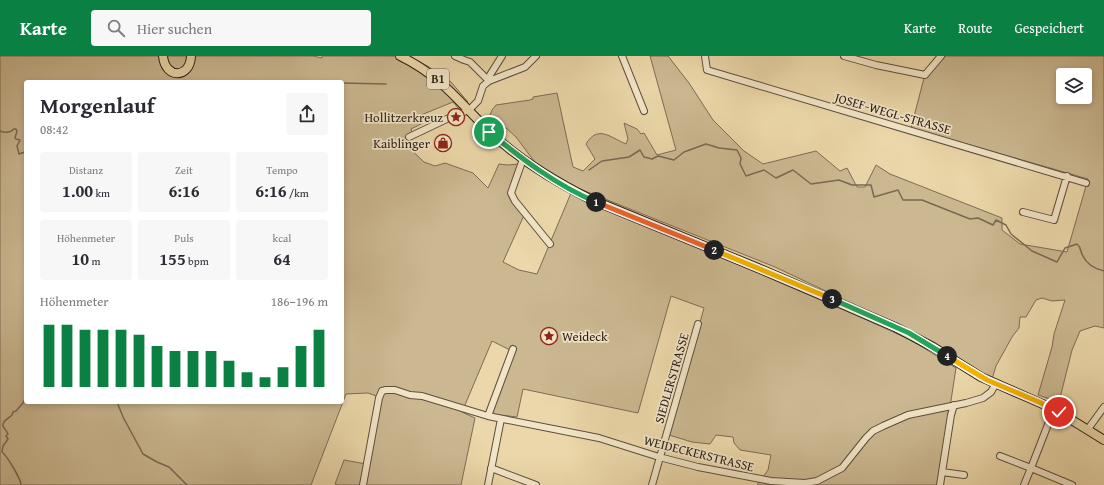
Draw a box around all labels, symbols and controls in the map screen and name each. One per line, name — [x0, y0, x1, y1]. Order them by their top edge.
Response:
search box — [91, 10, 371, 46]
text: Karte — [20, 14, 67, 42]
icon: search — [105, 17, 127, 39]
text: Hier suchen — [137, 18, 212, 39]
text: Karte — [904, 18, 936, 38]
text: Route — [958, 18, 992, 38]
text: Gespeichert — [1014, 18, 1084, 38]
map controls — [1056, 68, 1092, 104]
button: layers — [1056, 68, 1092, 104]
road number: B1 — [427, 69, 449, 89]
street label: JOSEF-WEGL-STRASSE — [831, 87, 954, 139]
text: Morgenlauf — [40, 89, 155, 121]
button: share — [286, 93, 328, 135]
place icon: Hollitzerkreuz — [446, 107, 466, 127]
place label: Hollitzerkreuz — [364, 108, 443, 127]
pin — [472, 115, 506, 149]
text: 08:42 — [40, 120, 68, 139]
icon: arrive — [478, 121, 500, 143]
shop icon: Kaiblinger — [433, 133, 453, 153]
place label: Kaiblinger — [373, 134, 431, 153]
text: Distanz — [69, 162, 103, 178]
text: Zeit — [175, 162, 193, 178]
text: Tempo — [266, 162, 298, 178]
text: 1.00 — [62, 178, 93, 203]
text: 6:16 — [168, 178, 200, 203]
text: 6:16 — [255, 178, 287, 203]
text: km — [93, 185, 110, 201]
text: /km — [287, 185, 309, 201]
pin: 1 — [586, 192, 606, 212]
text: 1 — [593, 194, 599, 210]
text: Höhenmeter — [57, 230, 115, 246]
text: Puls — [174, 230, 194, 246]
text: kcal — [273, 230, 291, 246]
pin: 2 — [704, 240, 724, 260]
text: 2 — [711, 242, 717, 258]
text: 10 — [71, 246, 89, 271]
text: 155 — [159, 246, 186, 271]
text: 64 — [273, 246, 291, 271]
text: m — [89, 253, 101, 269]
text: bpm — [186, 253, 209, 269]
pin: 3 — [822, 289, 842, 309]
text: 3 — [829, 291, 835, 307]
text: Höhenmeter — [40, 292, 109, 311]
text: 186–196 m — [271, 292, 328, 311]
place icon: Weideck — [539, 326, 559, 346]
place label: Weideck — [562, 327, 608, 346]
street label: SIEDLERSTRASSE — [649, 330, 694, 426]
pin: 4 — [937, 346, 957, 366]
text: 4 — [944, 348, 950, 364]
pin — [1042, 395, 1076, 429]
icon: check — [1048, 401, 1070, 423]
street label: WEIDECKERSTRASSE — [642, 431, 756, 476]

